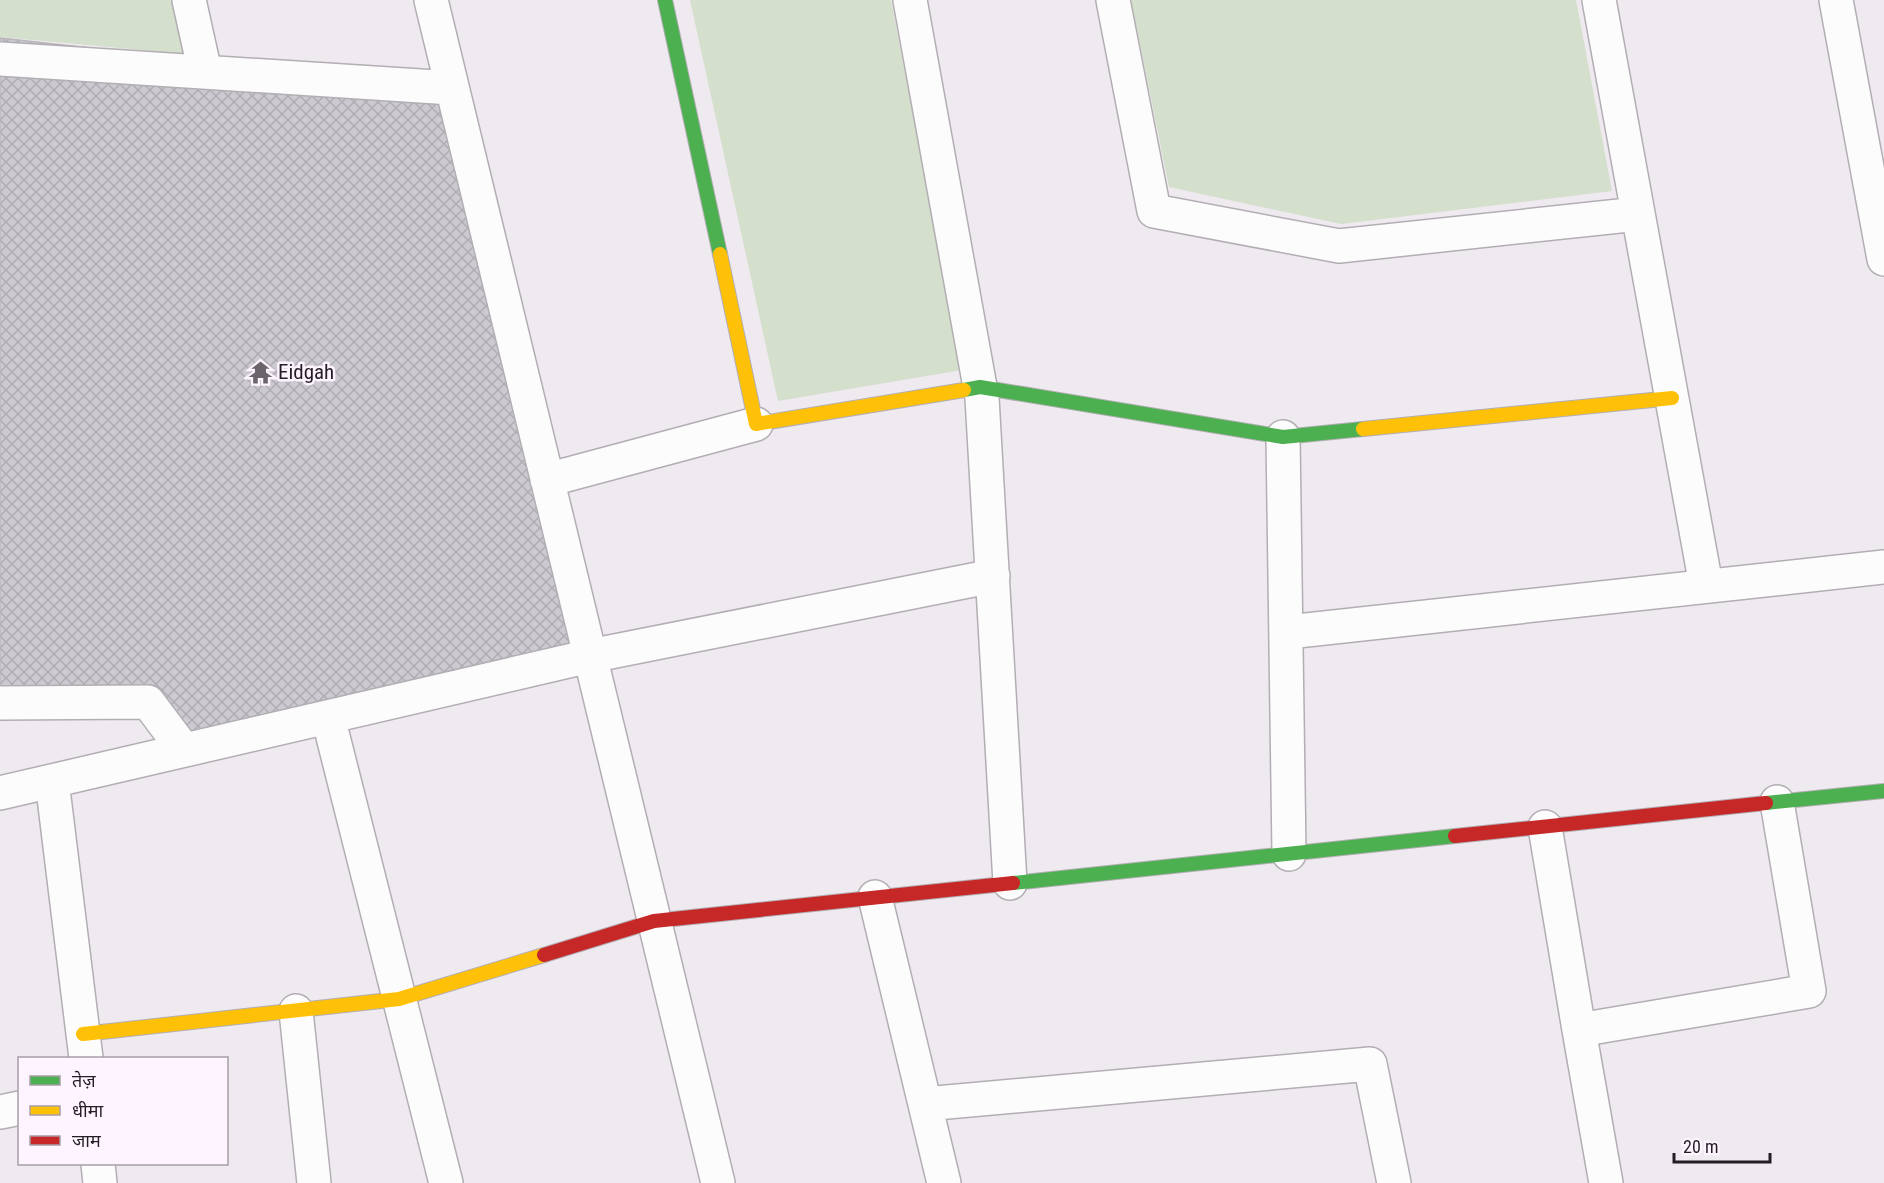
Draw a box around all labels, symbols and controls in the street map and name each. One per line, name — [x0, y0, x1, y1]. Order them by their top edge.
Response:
temple icon: Eidgah — [247, 359, 273, 385]
place label: Eidgah — [278, 360, 334, 384]
legend — [18, 1057, 228, 1165]
text: तेज़ — [72, 1070, 96, 1091]
text: धीमा — [72, 1100, 103, 1121]
scale bar — [1674, 1126, 1770, 1164]
text: जाम — [72, 1130, 102, 1151]
text: 20 m — [1683, 1136, 1718, 1157]

